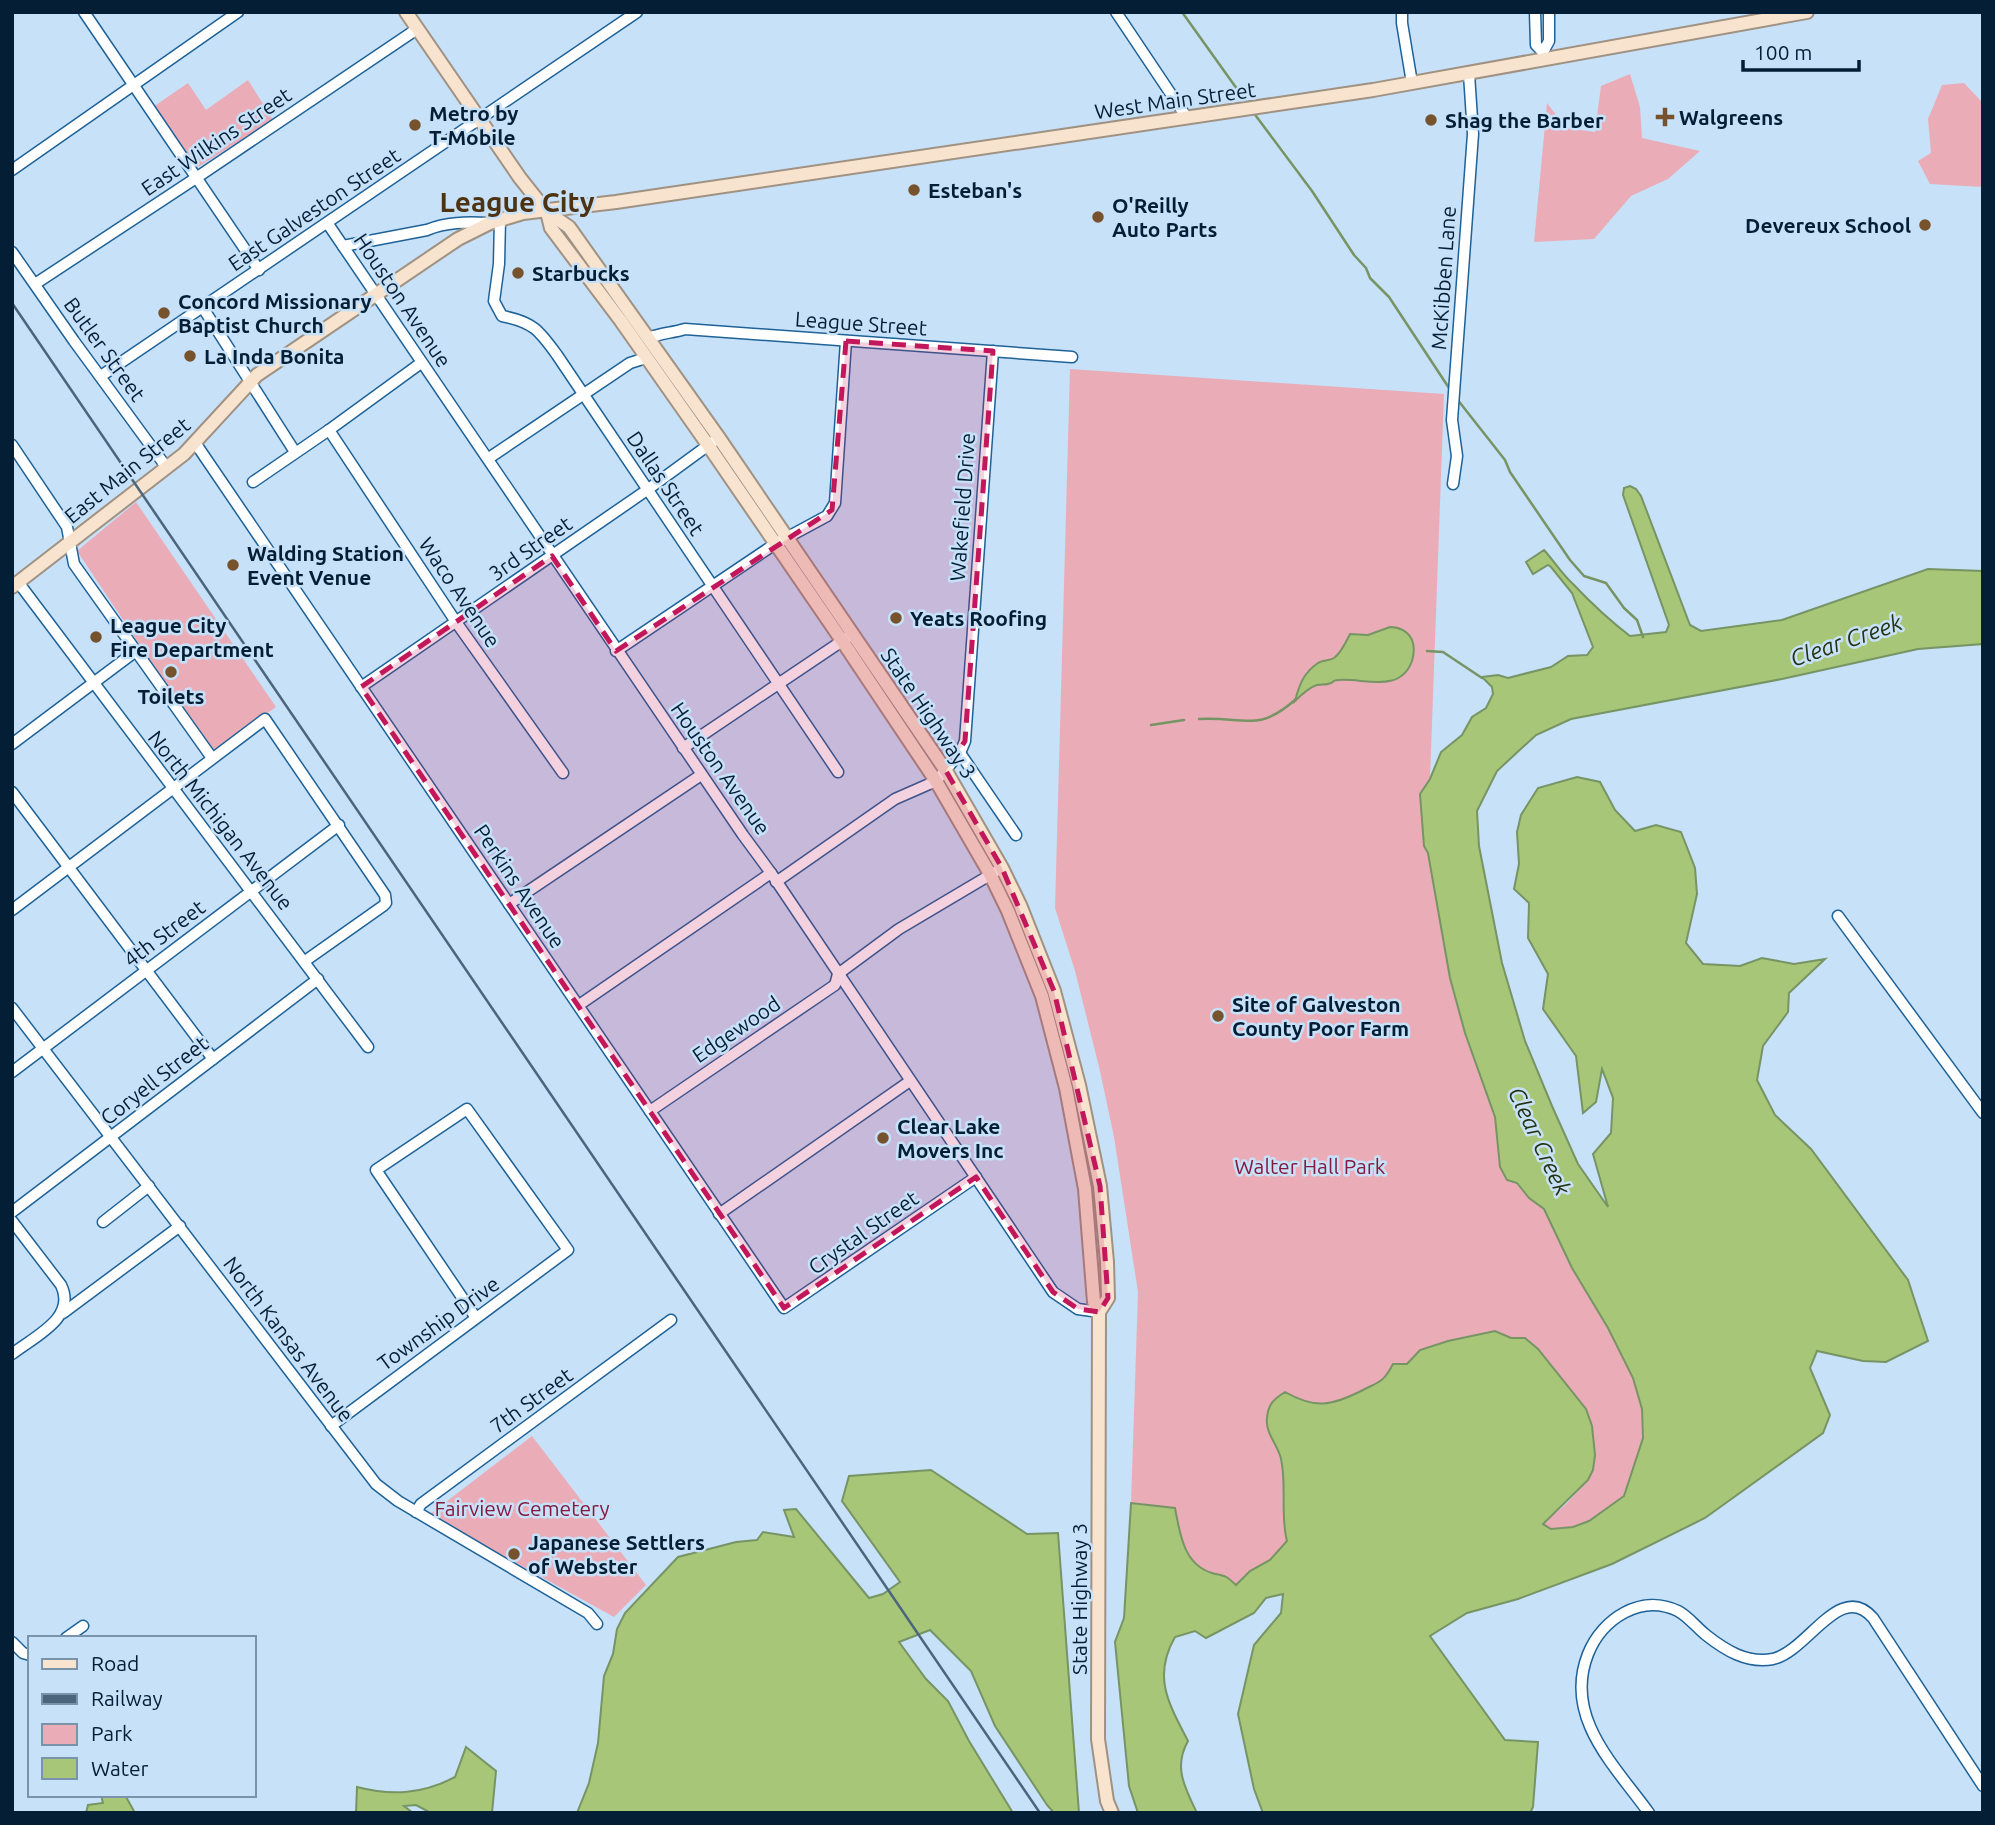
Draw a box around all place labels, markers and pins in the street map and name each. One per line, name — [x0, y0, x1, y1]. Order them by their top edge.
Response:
place label: Metro by T-Mobile — [429, 101, 518, 149]
place label: Walgreens — [1679, 105, 1783, 129]
place label: Shag the Barber — [1445, 108, 1604, 132]
marker: Walgreens — [1657, 109, 1673, 125]
marker: Shag the Barber — [1423, 112, 1439, 128]
marker: Metro by T-Mobile — [407, 117, 423, 133]
place label: Esteban's — [928, 178, 1022, 202]
marker: Esteban's — [906, 182, 922, 198]
place label: O'Reilly Auto Parts — [1112, 193, 1217, 241]
marker: O'Reilly Auto Parts — [1090, 209, 1106, 225]
place label: Devereux School — [1745, 213, 1911, 237]
marker: Devereux School — [1917, 217, 1933, 233]
place label: Starbucks — [532, 261, 630, 285]
marker: Starbucks — [510, 265, 526, 281]
place label: Concord Missionary Baptist Church — [178, 289, 372, 337]
marker: Concord Missionary Baptist Church — [156, 305, 172, 321]
place label: La Inda Bonita — [204, 344, 345, 368]
marker: La Inda Bonita — [182, 348, 198, 364]
place label: Walding Station Event Venue — [247, 541, 404, 589]
marker: Walding Station Event Venue — [225, 557, 241, 573]
place label: Yeats Roofing — [910, 606, 1047, 630]
marker: Yeats Roofing — [888, 610, 904, 626]
place label: League City Fire Department — [110, 613, 274, 661]
marker: League City Fire Department — [88, 629, 104, 645]
marker: Toilets — [163, 664, 179, 680]
place label: Toilets — [137, 684, 205, 708]
place label: Site of Galveston County Poor Farm — [1232, 992, 1409, 1040]
marker: Site of Galveston County Poor Farm — [1210, 1008, 1226, 1024]
place label: Clear Lake Movers Inc — [897, 1114, 1004, 1162]
marker: Clear Lake Movers Inc — [875, 1130, 891, 1146]
place label: Japanese Settlers of Webster — [528, 1530, 705, 1578]
marker: Japanese Settlers of Webster — [506, 1546, 522, 1562]

